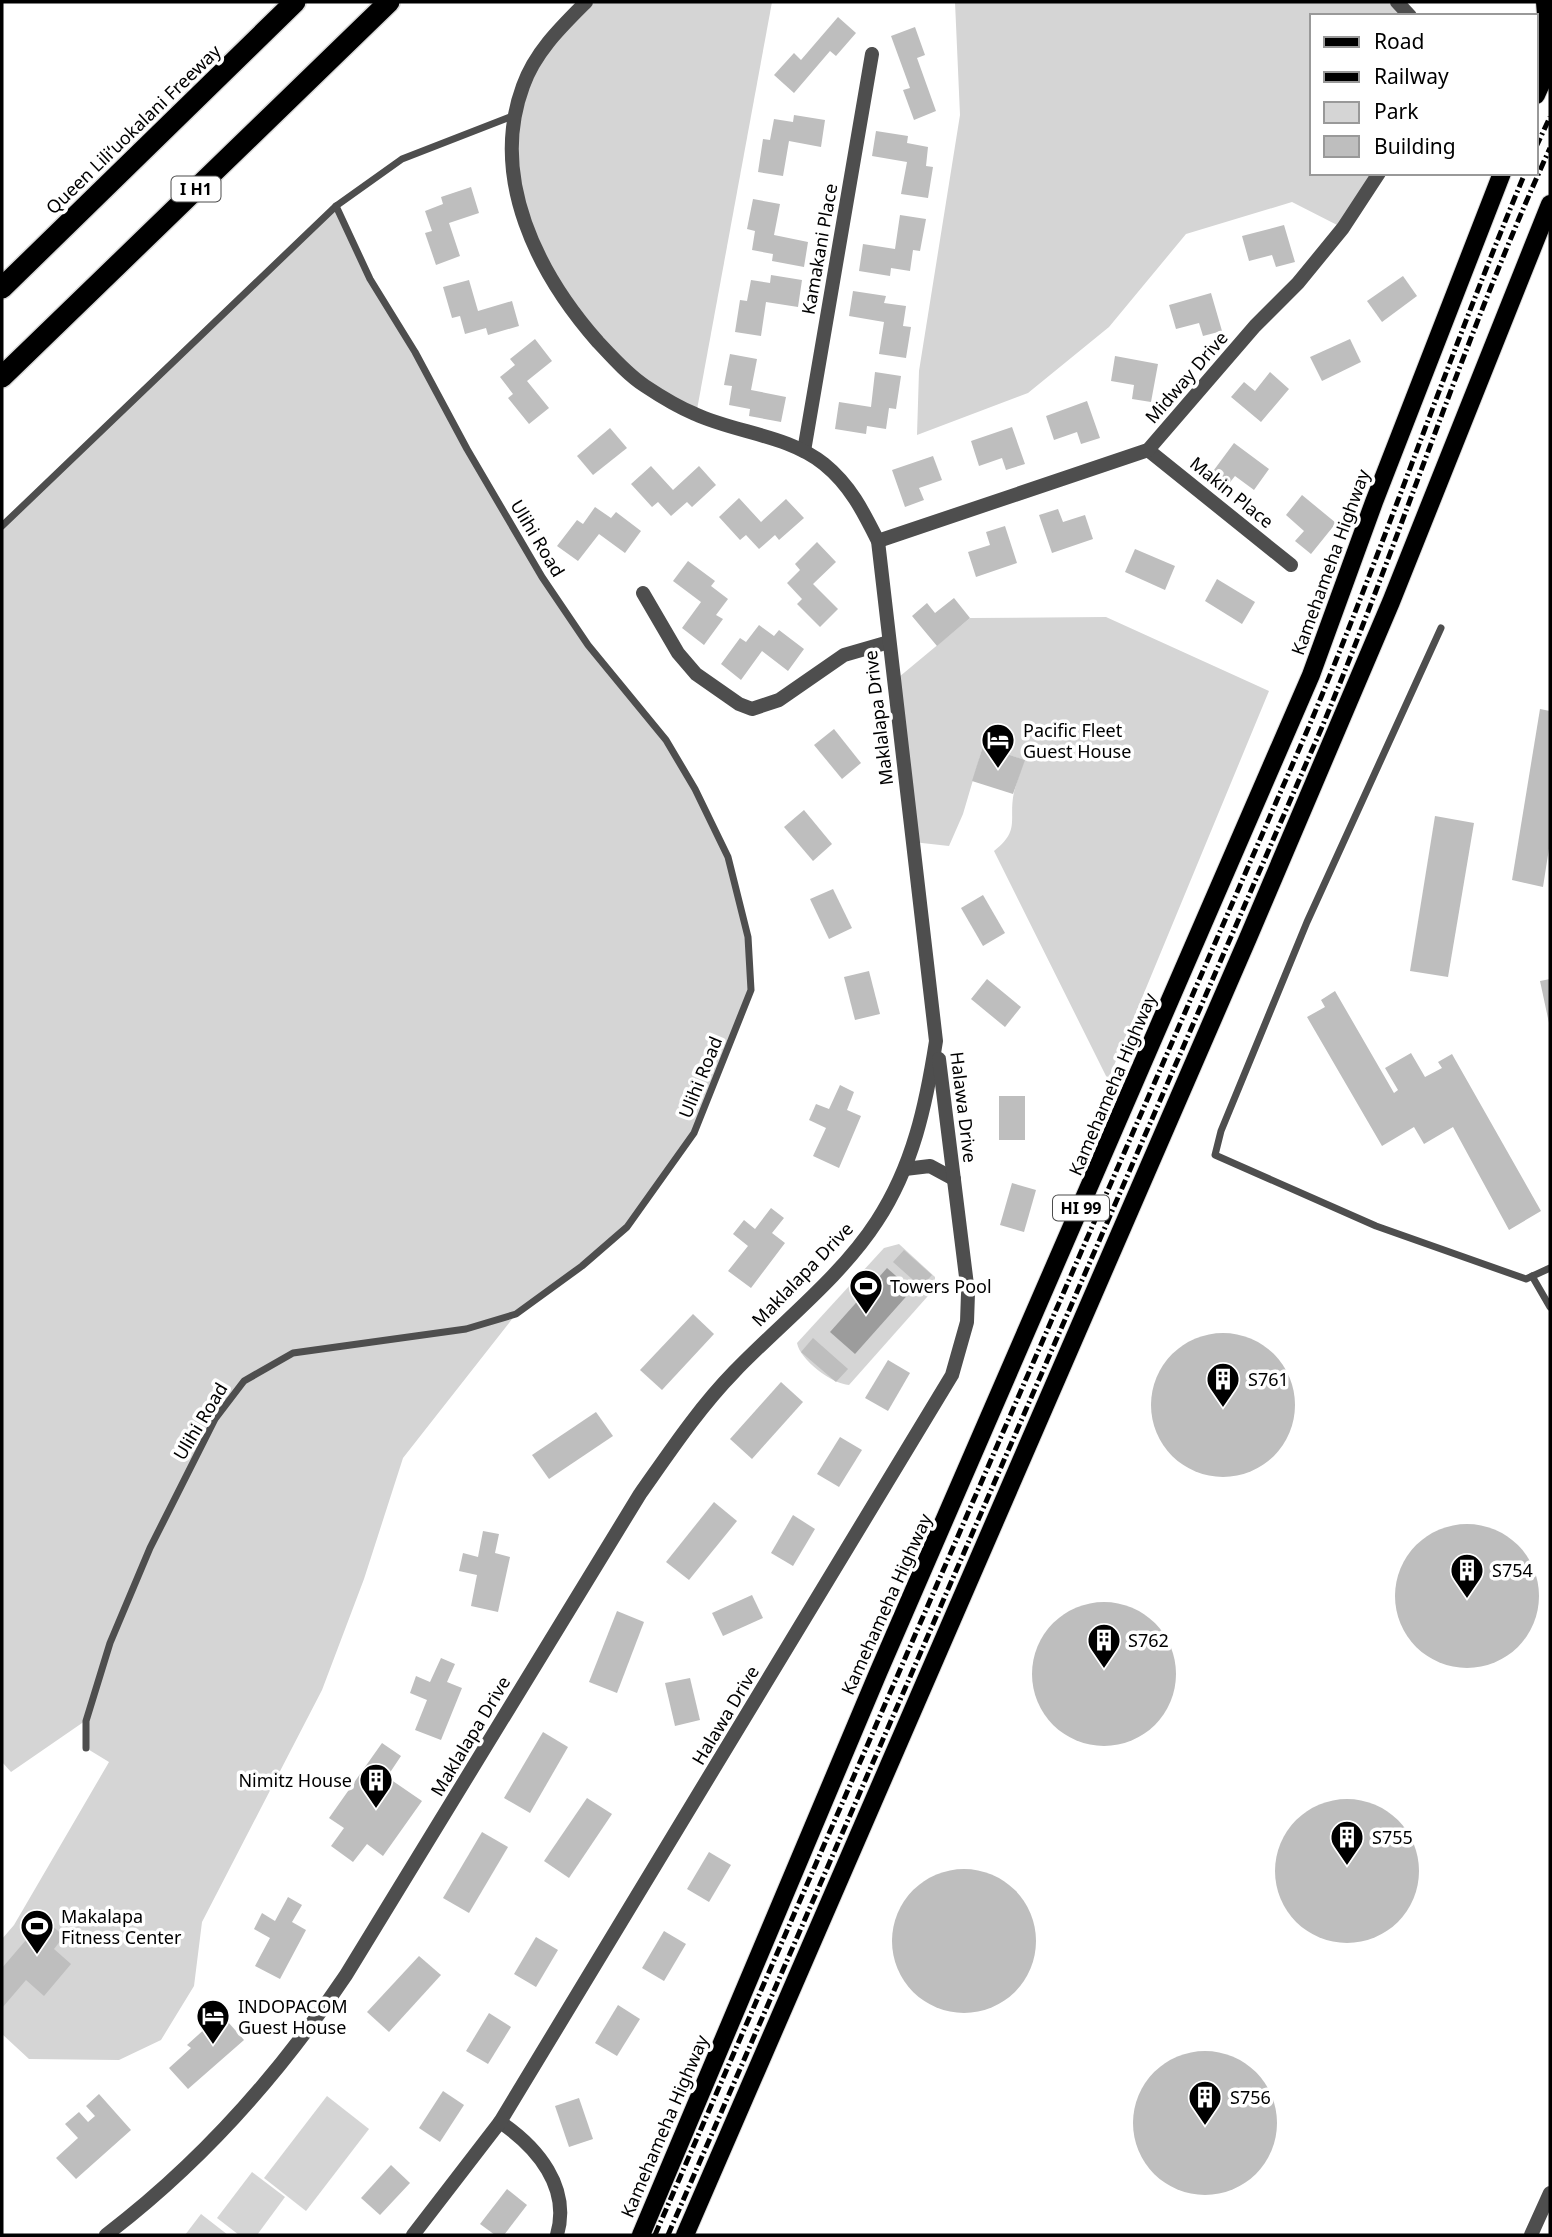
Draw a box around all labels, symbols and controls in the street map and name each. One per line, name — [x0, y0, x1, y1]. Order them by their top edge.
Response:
legend — [1310, 14, 1538, 175]
text: Road — [1374, 27, 1424, 55]
street label: Queen Liliʻuokalani Freeway — [40, 38, 226, 219]
text: Railway — [1374, 62, 1449, 90]
text: Park — [1374, 97, 1419, 125]
text: Building — [1374, 132, 1456, 160]
road number: I H1 — [172, 176, 220, 202]
street label: Kamakani Place — [796, 182, 842, 316]
street label: Midway Drive — [1139, 326, 1233, 428]
street label: Makin Place — [1185, 451, 1279, 533]
street label: Kamehameha Highway — [1285, 465, 1375, 658]
street label: Ulihi Road — [506, 495, 570, 581]
street label: Maklalapa Drive — [858, 649, 898, 787]
place label: Pacific Fleet Guest House — [1023, 718, 1131, 763]
hotel icon: Pacific Fleet Guest House — [979, 721, 1017, 770]
street label: Kamehameha Highway — [1063, 988, 1162, 1179]
street label: Ulihi Road — [673, 1033, 727, 1121]
street label: Halawa Drive — [945, 1050, 983, 1164]
road number: HI 99 — [1053, 1196, 1109, 1220]
street label: Maklalapa Drive — [746, 1217, 858, 1331]
sports icon: Towers Pool — [847, 1267, 885, 1316]
place label: Towers Pool — [890, 1274, 992, 1298]
building icon: S761 — [1204, 1360, 1242, 1409]
place label: S761 — [1248, 1367, 1289, 1391]
street label: Ulihi Road — [168, 1378, 232, 1464]
street label: Kamehameha Highway — [835, 1509, 937, 1698]
building icon: S754 — [1448, 1551, 1486, 1600]
place label: S754 — [1492, 1558, 1533, 1582]
building icon: S762 — [1085, 1621, 1123, 1670]
place label: S762 — [1128, 1628, 1169, 1652]
street label: Halawa Drive — [686, 1661, 764, 1769]
street label: Maklalapa Drive — [425, 1672, 515, 1800]
building icon: Nimitz House — [357, 1761, 395, 1810]
place label: Nimitz House — [238, 1768, 352, 1792]
building icon: S755 — [1328, 1818, 1366, 1867]
place label: S755 — [1372, 1825, 1413, 1849]
place label: Makalapa Fitness Center — [61, 1904, 182, 1949]
sports icon: Makalapa Fitness Center — [18, 1907, 56, 1956]
place label: INDOPACOM Guest House — [238, 1994, 348, 2039]
hotel icon: INDOPACOM Guest House — [194, 1997, 232, 2046]
street label: Kamehameha Highway — [615, 2030, 714, 2221]
building icon: S756 — [1186, 2078, 1224, 2127]
place label: S756 — [1230, 2085, 1271, 2109]

